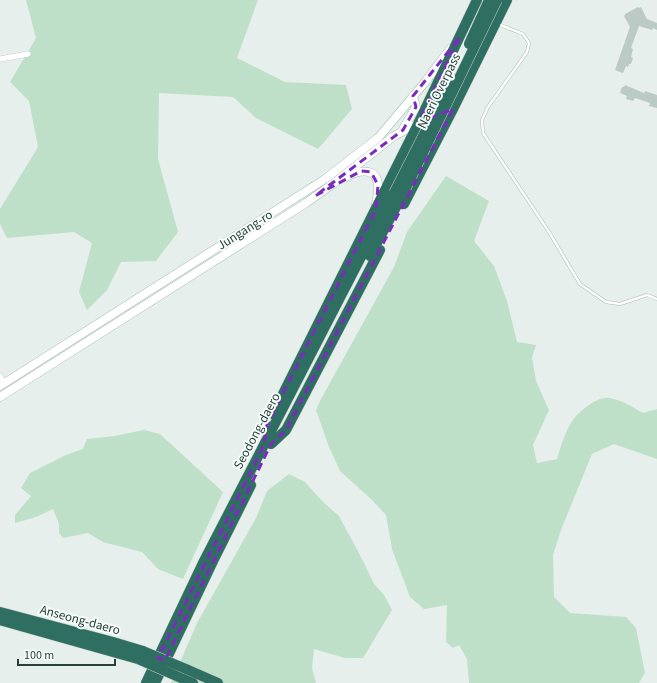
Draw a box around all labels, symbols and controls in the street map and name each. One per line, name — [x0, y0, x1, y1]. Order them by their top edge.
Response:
street label: Naeri Overpass — [413, 50, 465, 132]
street label: Jungang-ro — [214, 206, 276, 254]
street label: Seodong-daero — [229, 390, 285, 472]
street label: Anseong-daero — [38, 601, 122, 639]
scale bar — [18, 641, 115, 667]
text: 100 m — [24, 647, 54, 664]

